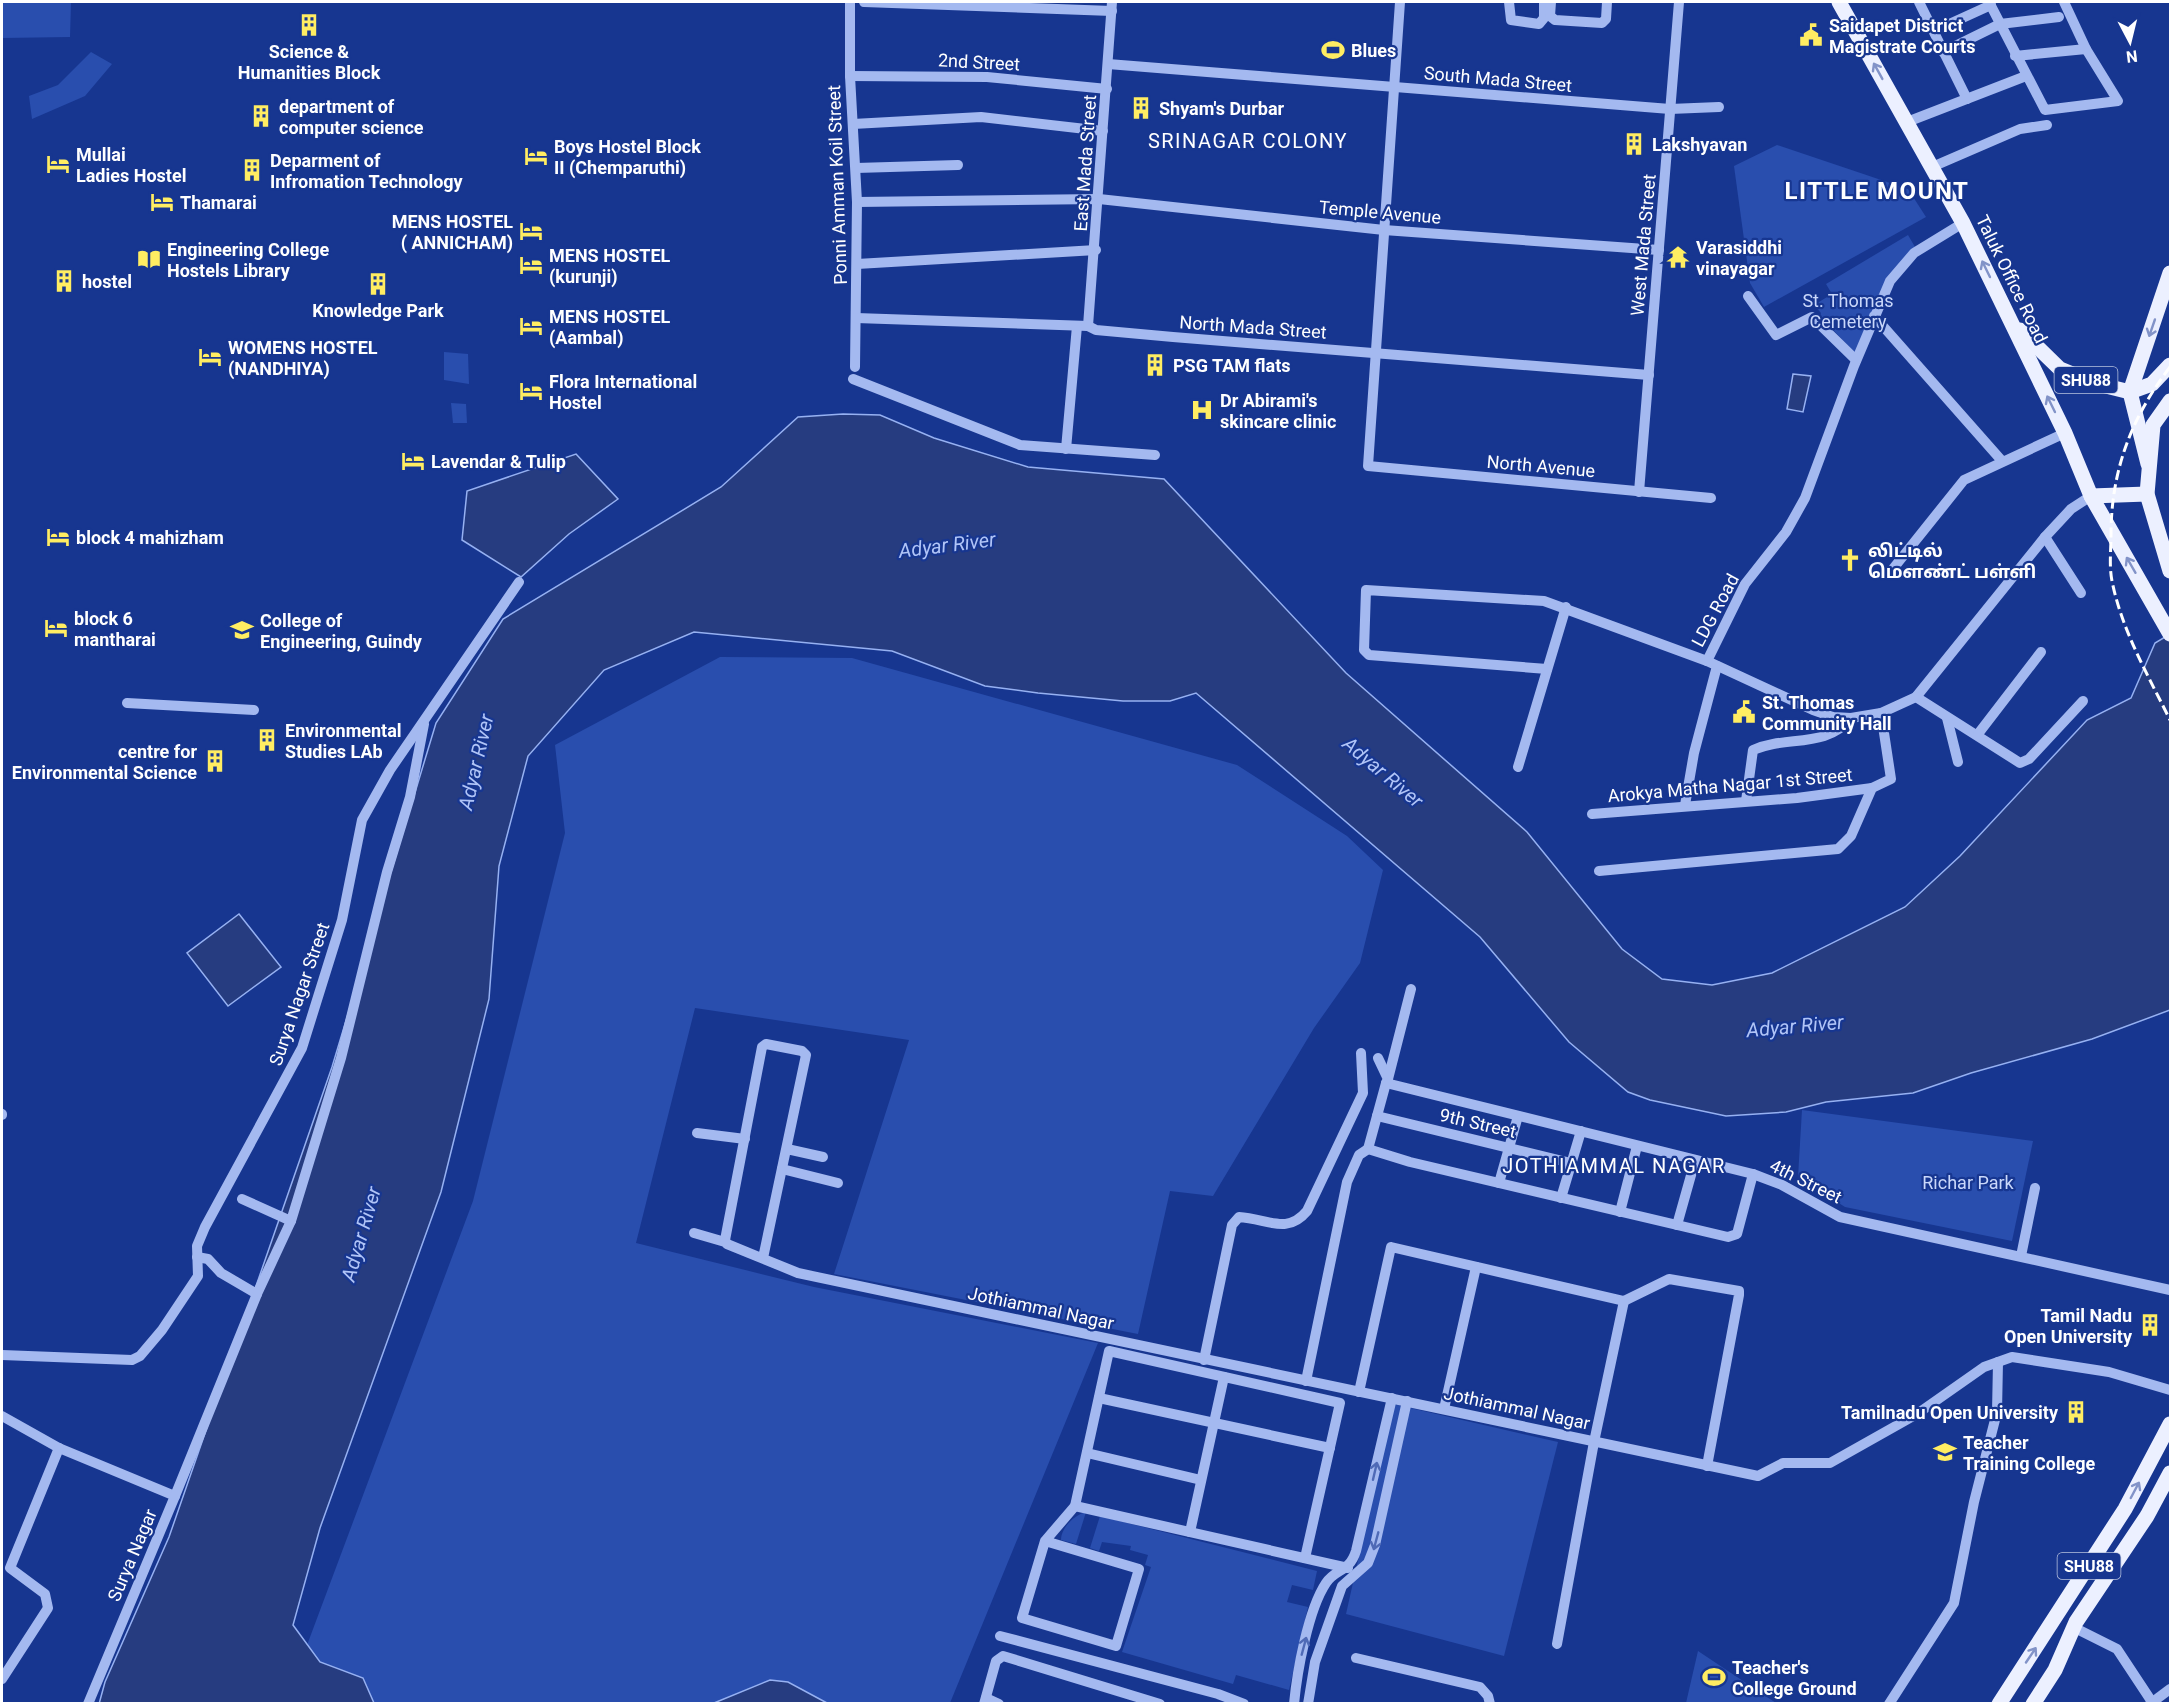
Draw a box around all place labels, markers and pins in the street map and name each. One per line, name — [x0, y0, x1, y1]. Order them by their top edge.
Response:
building icon: Science & Humanities Block — [296, 12, 322, 38]
place label: Saidapet District Magistrate Courts — [1829, 15, 1975, 57]
public building icon: Saidapet District Magistrate Courts — [1798, 22, 1824, 48]
sports icon: Blues — [1320, 37, 1346, 63]
place label: Blues — [1351, 40, 1396, 61]
place label: Science & Humanities Block — [238, 41, 381, 83]
building icon: Shyam's Durbar — [1128, 95, 1154, 121]
place label: department of computer science — [279, 96, 424, 138]
place label: Shyam's Durbar — [1159, 98, 1285, 119]
building icon: department of computer science — [248, 103, 274, 129]
building icon: Lakshyavan — [1621, 131, 1647, 157]
place label: Lakshyavan — [1652, 134, 1747, 155]
place label: Boys Hostel Block II (Chemparuthi) — [554, 136, 701, 179]
hotel icon: Boys Hostel Block II (Chemparuthi) — [523, 143, 549, 169]
place label: Mullai Ladies Hostel — [76, 144, 186, 186]
place label: Deparment of Infromation Technology — [270, 150, 464, 192]
hotel icon: Mullai Ladies Hostel — [45, 151, 71, 177]
building icon: Deparment of Infromation Technology — [239, 157, 265, 183]
hotel icon: Thamarai — [149, 189, 175, 215]
place label: Thamarai — [180, 192, 257, 213]
place label: MENS HOSTEL ( ANNICHAM) — [392, 211, 513, 254]
hotel icon: MENS HOSTEL ( ANNICHAM) — [518, 218, 544, 244]
place label: Varasiddhi vinayagar — [1696, 237, 1782, 279]
place label: Engineering College Hostels Library — [167, 239, 329, 281]
temple icon: Varasiddhi vinayagar — [1665, 244, 1691, 270]
place label: MENS HOSTEL (kurunji) — [549, 245, 671, 288]
library icon: Engineering College Hostels Library — [136, 246, 162, 272]
hotel icon: MENS HOSTEL (kurunji) — [518, 252, 544, 278]
building icon: hostel — [51, 268, 77, 294]
place label: hostel — [82, 271, 132, 292]
building icon: Knowledge Park — [365, 271, 391, 297]
place label: Knowledge Park — [312, 300, 444, 321]
place label: MENS HOSTEL (Aambal) — [549, 306, 671, 349]
hotel icon: MENS HOSTEL (Aambal) — [518, 313, 544, 339]
place label: WOMENS HOSTEL (NANDHIYA) — [228, 337, 378, 380]
hotel icon: WOMENS HOSTEL (NANDHIYA) — [197, 344, 223, 370]
building icon: PSG TAM flats — [1142, 352, 1168, 378]
place label: PSG TAM flats — [1173, 355, 1291, 376]
place label: Flora International Hostel — [549, 371, 697, 413]
hotel icon: Flora International Hostel — [518, 378, 544, 404]
place label: Dr Abirami's skincare clinic — [1220, 390, 1336, 432]
hospital icon: Dr Abirami's skincare clinic — [1189, 397, 1215, 423]
hotel icon: Lavendar & Tulip — [400, 448, 426, 474]
place label: Lavendar & Tulip — [431, 451, 566, 472]
hotel icon: block 4 mahizham — [45, 524, 71, 550]
place label: block 4 mahizham — [76, 527, 224, 548]
place label: லிட்டில் மௌண்ட் பள்ளி — [1868, 540, 2036, 582]
church icon: லிட்டில் மௌண்ட் பள்ளி — [1837, 547, 1863, 573]
place label: block 6 mantharai — [74, 608, 156, 650]
place label: College of Engineering, Guindy — [260, 610, 423, 652]
hotel icon: block 6 mantharai — [43, 615, 69, 641]
school or university icon: College of Engineering, Guindy — [229, 617, 255, 643]
place label: St. Thomas Community Hall — [1762, 692, 1892, 734]
public building icon: St. Thomas Community Hall — [1731, 699, 1757, 725]
place label: Environmental Studies LAb — [285, 720, 402, 762]
building icon: Environmental Studies LAb — [254, 727, 280, 753]
place label: centre for Environmental Science — [12, 741, 197, 783]
building icon: centre for Environmental Science — [202, 748, 228, 774]
place label: Tamil Nadu Open University — [2004, 1305, 2133, 1347]
building icon: Tamil Nadu Open University — [2137, 1312, 2163, 1338]
building icon: Tamilnadu Open University — [2063, 1399, 2089, 1425]
place label: Tamilnadu Open University — [1841, 1402, 2059, 1423]
place label: Teacher Training College — [1963, 1432, 2095, 1474]
school or university icon: Teacher Training College — [1932, 1439, 1958, 1465]
place label: Teacher's College Ground — [1732, 1657, 1857, 1699]
sports icon: Teacher's College Ground — [1701, 1664, 1727, 1690]

